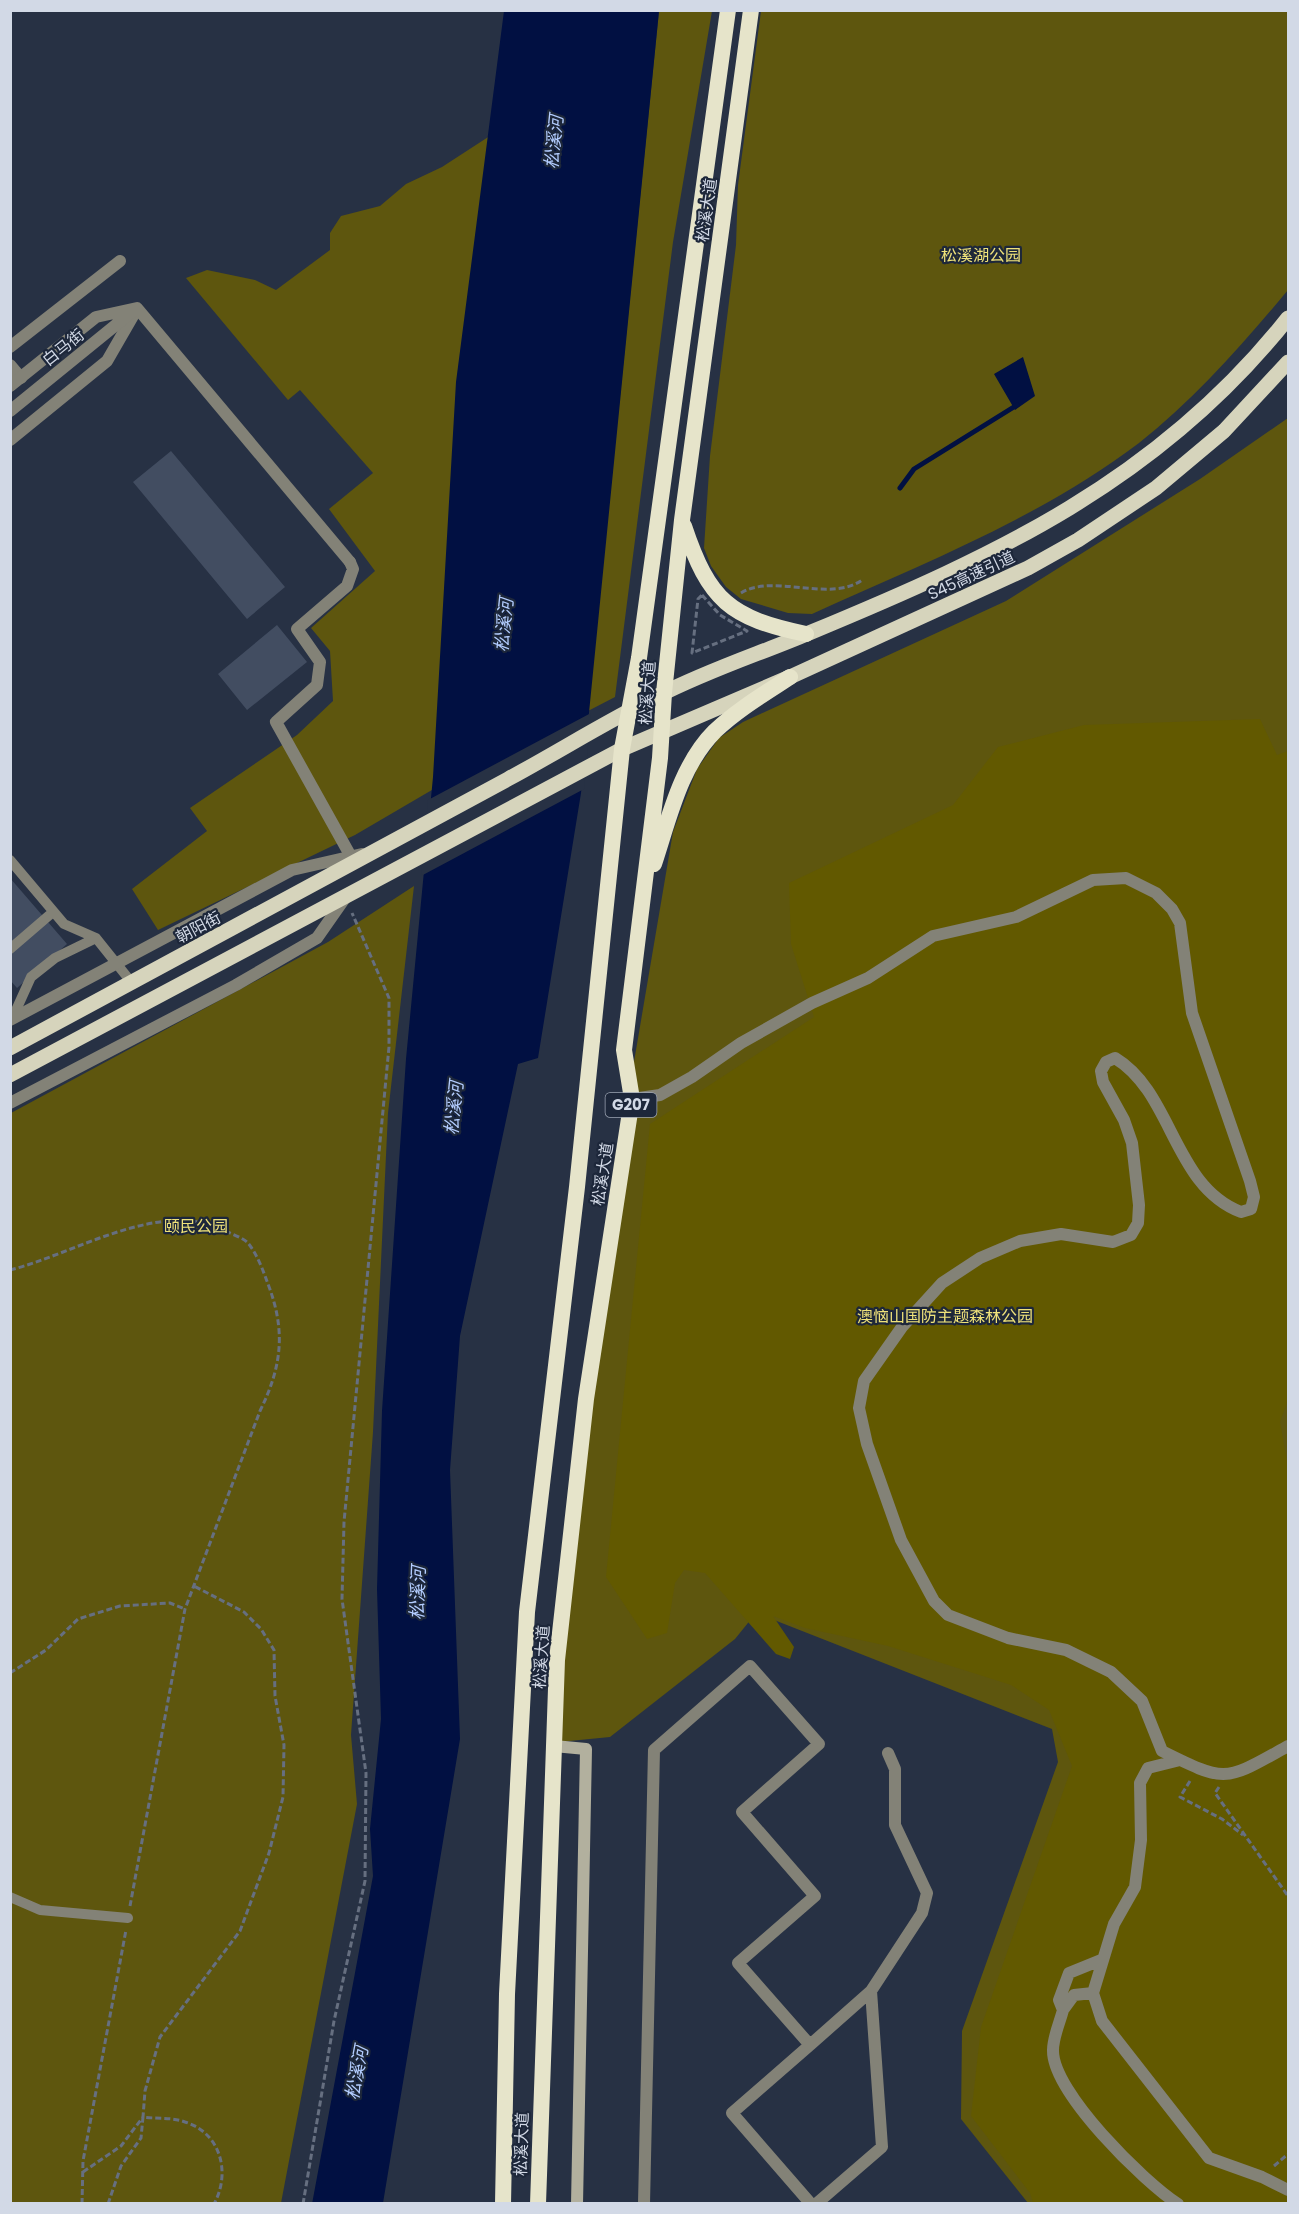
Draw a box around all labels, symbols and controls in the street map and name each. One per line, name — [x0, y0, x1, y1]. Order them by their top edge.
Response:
water label: 松溪河 — [538, 111, 569, 170]
street label: 松溪大道 — [691, 177, 722, 243]
park label: 松溪湖公园 — [941, 244, 1021, 267]
street label: 白马街 — [37, 323, 89, 371]
street label: S45高速引道 — [924, 545, 1018, 606]
water label: 松溪河 — [488, 594, 519, 653]
street label: 松溪大道 — [634, 660, 661, 726]
street label: 朝阳街 — [172, 906, 225, 949]
water label: 松溪河 — [438, 1077, 469, 1136]
road number: G207 — [606, 1093, 656, 1117]
street label: 松溪大道 — [586, 1141, 619, 1207]
park label: 颐民公园 — [164, 1215, 228, 1238]
park label: 澳恼山国防主题森林公园 — [857, 1305, 1033, 1328]
water label: 松溪河 — [404, 1563, 431, 1620]
street label: 松溪大道 — [528, 1624, 555, 1690]
water label: 松溪河 — [339, 2041, 375, 2102]
street label: 松溪大道 — [509, 2112, 534, 2176]

